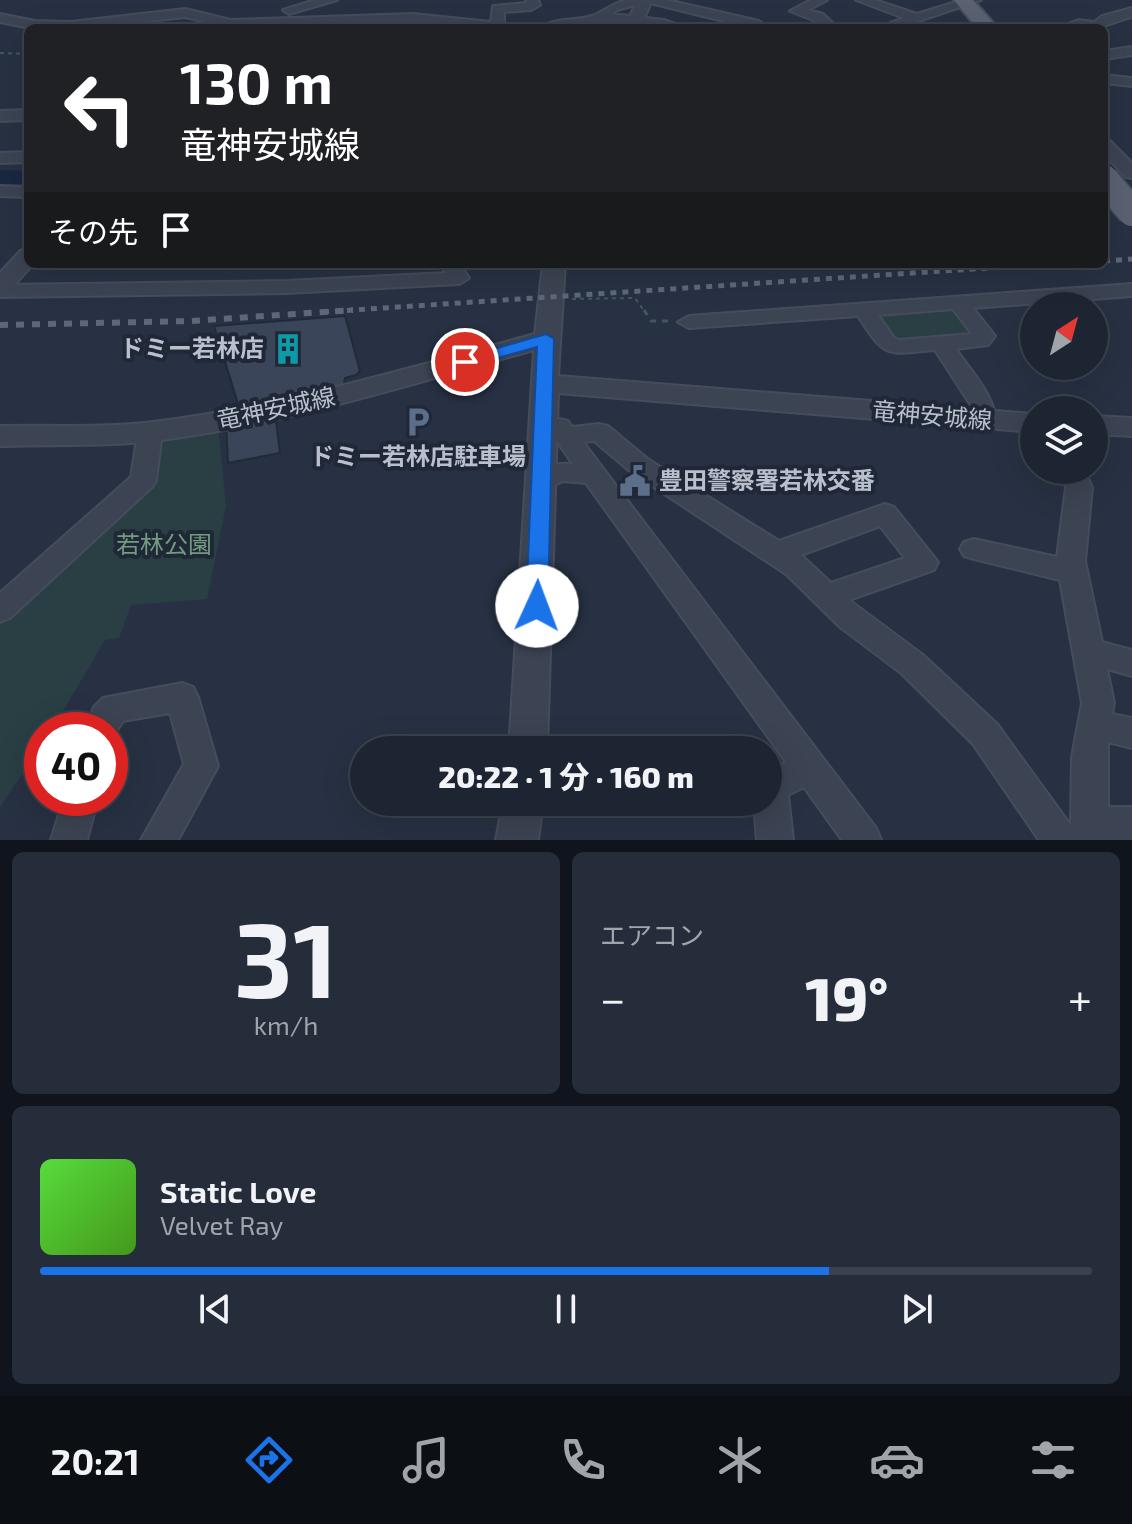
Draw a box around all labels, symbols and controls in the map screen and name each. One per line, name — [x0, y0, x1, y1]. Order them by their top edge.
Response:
text: 130 m — [180, 48, 333, 115]
icon: left — [48, 56, 152, 160]
text: 竜神安城線 — [180, 122, 360, 165]
icon: arrive — [154, 208, 198, 252]
text: その先 — [48, 213, 138, 249]
north arrow — [1020, 292, 1108, 380]
map controls — [1020, 292, 1108, 484]
pin — [431, 328, 499, 396]
building icon: ドミー若林店 — [271, 332, 305, 366]
place label: ドミー若林店 — [120, 333, 264, 362]
icon: arrive — [443, 340, 487, 384]
street label: 竜神安城線 — [214, 381, 337, 434]
street label: 竜神安城線 — [871, 395, 993, 434]
button: layers — [1020, 396, 1108, 484]
parking icon: ドミー若林店駐車場 — [401, 405, 435, 439]
place label: ドミー若林店駐車場 — [310, 441, 526, 470]
public building icon: 豊田警察署若林交番 — [618, 464, 652, 498]
place label: 豊田警察署若林交番 — [659, 465, 875, 494]
park label: 若林公園 — [116, 529, 212, 558]
position arrow — [495, 564, 579, 648]
speed limit sign: 40 — [24, 712, 128, 816]
text: 20:22 · 1 分 · 160 m — [438, 758, 694, 794]
text: 31 — [234, 894, 338, 1019]
text: エアコン — [600, 919, 704, 950]
text: 19° — [805, 961, 888, 1033]
text: − — [600, 971, 626, 1024]
text: + — [1068, 971, 1092, 1024]
text: km/h — [254, 1009, 318, 1040]
text: Static Love — [160, 1173, 316, 1209]
text: Velvet Ray — [160, 1209, 283, 1240]
icon: previous — [193, 1287, 237, 1331]
icon: pause — [544, 1287, 588, 1331]
icon: next — [895, 1287, 939, 1331]
icon: directions — [241, 1432, 297, 1488]
icon: music — [398, 1432, 454, 1488]
icon: phone — [555, 1432, 611, 1488]
icon: climate — [712, 1432, 768, 1488]
icon: car — [869, 1432, 925, 1488]
icon: filters — [1025, 1432, 1081, 1488]
text: 20:21 — [50, 1439, 140, 1482]

